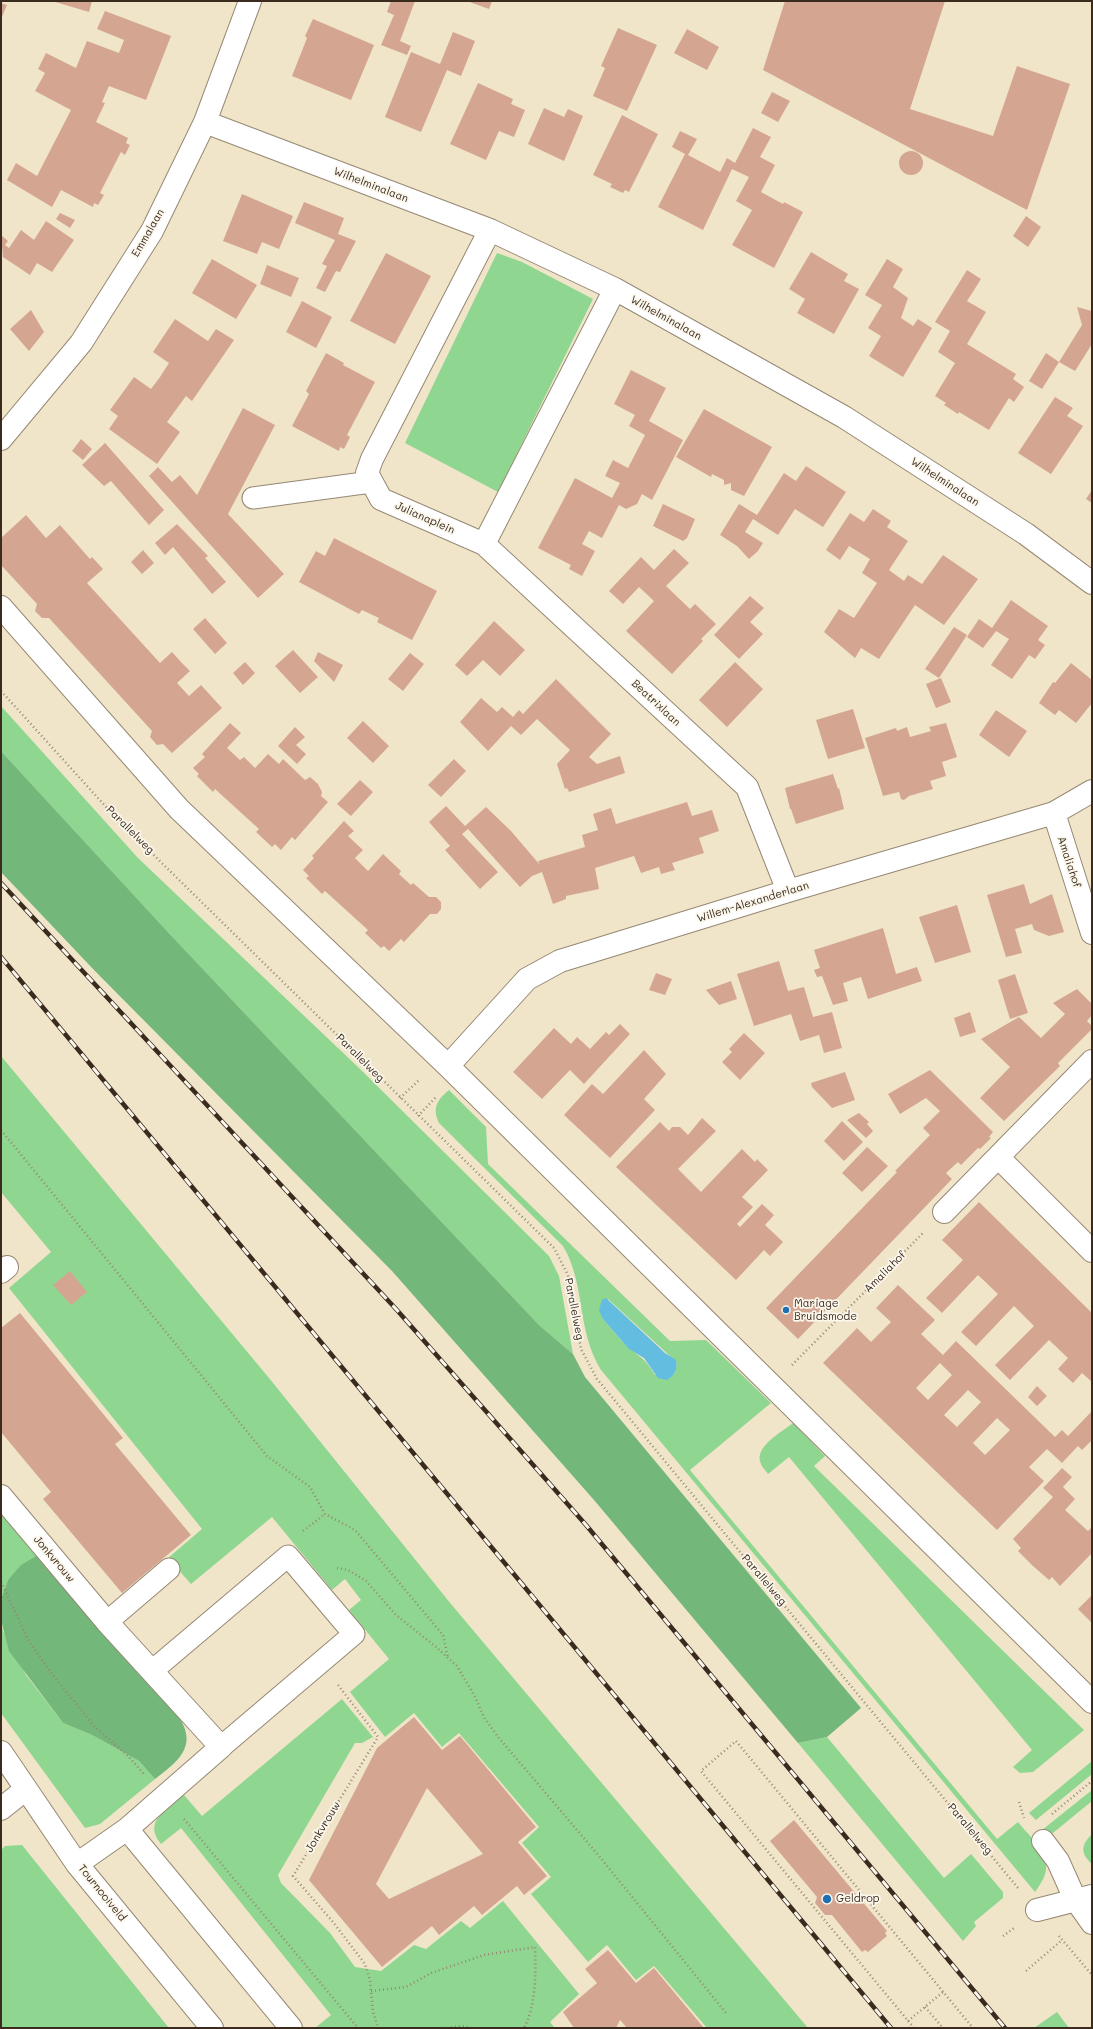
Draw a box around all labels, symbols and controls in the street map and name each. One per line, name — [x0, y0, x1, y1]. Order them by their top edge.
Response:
street label: Wilhelminalaan — [332, 165, 410, 205]
street label: Emmalaan — [129, 207, 167, 259]
street label: Wilhelminalaan — [628, 293, 704, 343]
street label: Wilhelminalaan — [908, 455, 982, 509]
street label: Julianaplein — [393, 499, 457, 537]
street label: Beatrixlaan — [629, 677, 683, 729]
street label: Parallelweg — [103, 803, 157, 857]
street label: Amaliahof — [1055, 835, 1083, 889]
street label: Willem-Alexanderlaan — [695, 879, 811, 925]
street label: Parallelweg — [333, 1031, 387, 1085]
street label: Amaliahof — [862, 1249, 908, 1295]
street label: Parallelweg — [562, 1277, 586, 1341]
place label: Mariage Bruidsmode — [794, 1297, 857, 1323]
marker: Mariage Bruidsmode — [781, 1305, 791, 1315]
street label: Jonkvrouw — [31, 1533, 77, 1585]
street label: Parallelweg — [739, 1552, 789, 1608]
street label: Jonkvrouw — [303, 1799, 343, 1855]
street label: Parallelweg — [945, 1801, 995, 1857]
street label: Tournooiveld — [75, 1862, 129, 1924]
place label: Geldrop — [836, 1892, 880, 1906]
marker: Geldrop — [821, 1893, 833, 1905]

